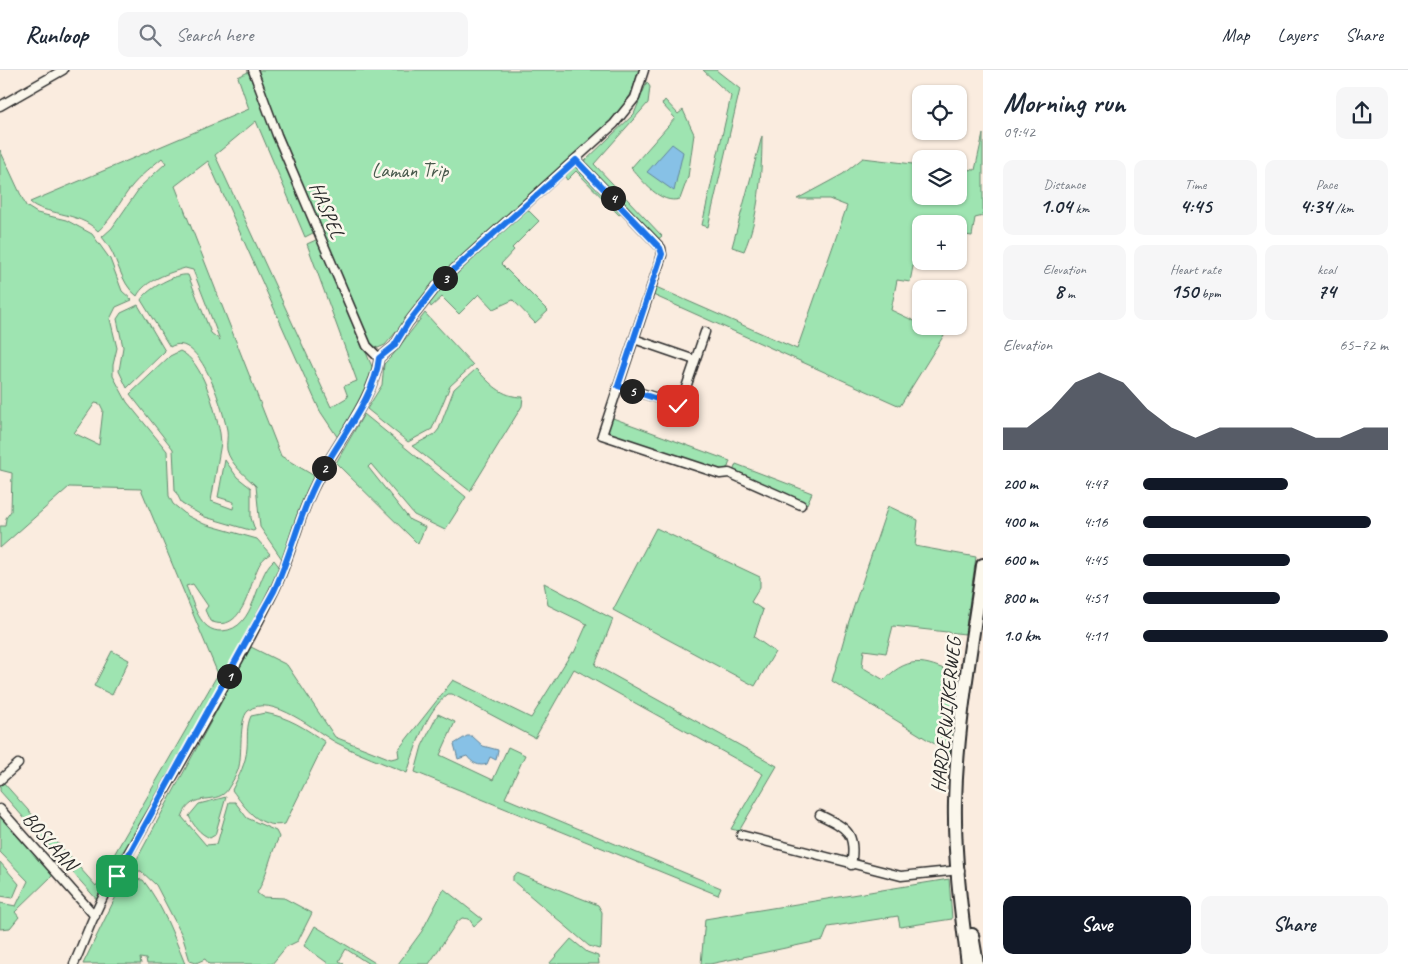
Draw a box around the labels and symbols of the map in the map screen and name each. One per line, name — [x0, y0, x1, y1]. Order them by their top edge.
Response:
park label: Laman Trip — [372, 158, 450, 183]
street label: HASPEL — [304, 178, 350, 242]
pin: 4 — [600, 186, 626, 210]
pin: 3 — [432, 266, 458, 290]
pin: 5 — [620, 378, 644, 404]
pin — [657, 385, 699, 427]
pin: 2 — [312, 456, 336, 480]
street label: HARDERWIJKERWEG — [925, 634, 967, 794]
pin: 1 — [216, 664, 242, 688]
street label: BOSLAAN — [17, 807, 85, 878]
pin — [96, 855, 138, 897]

